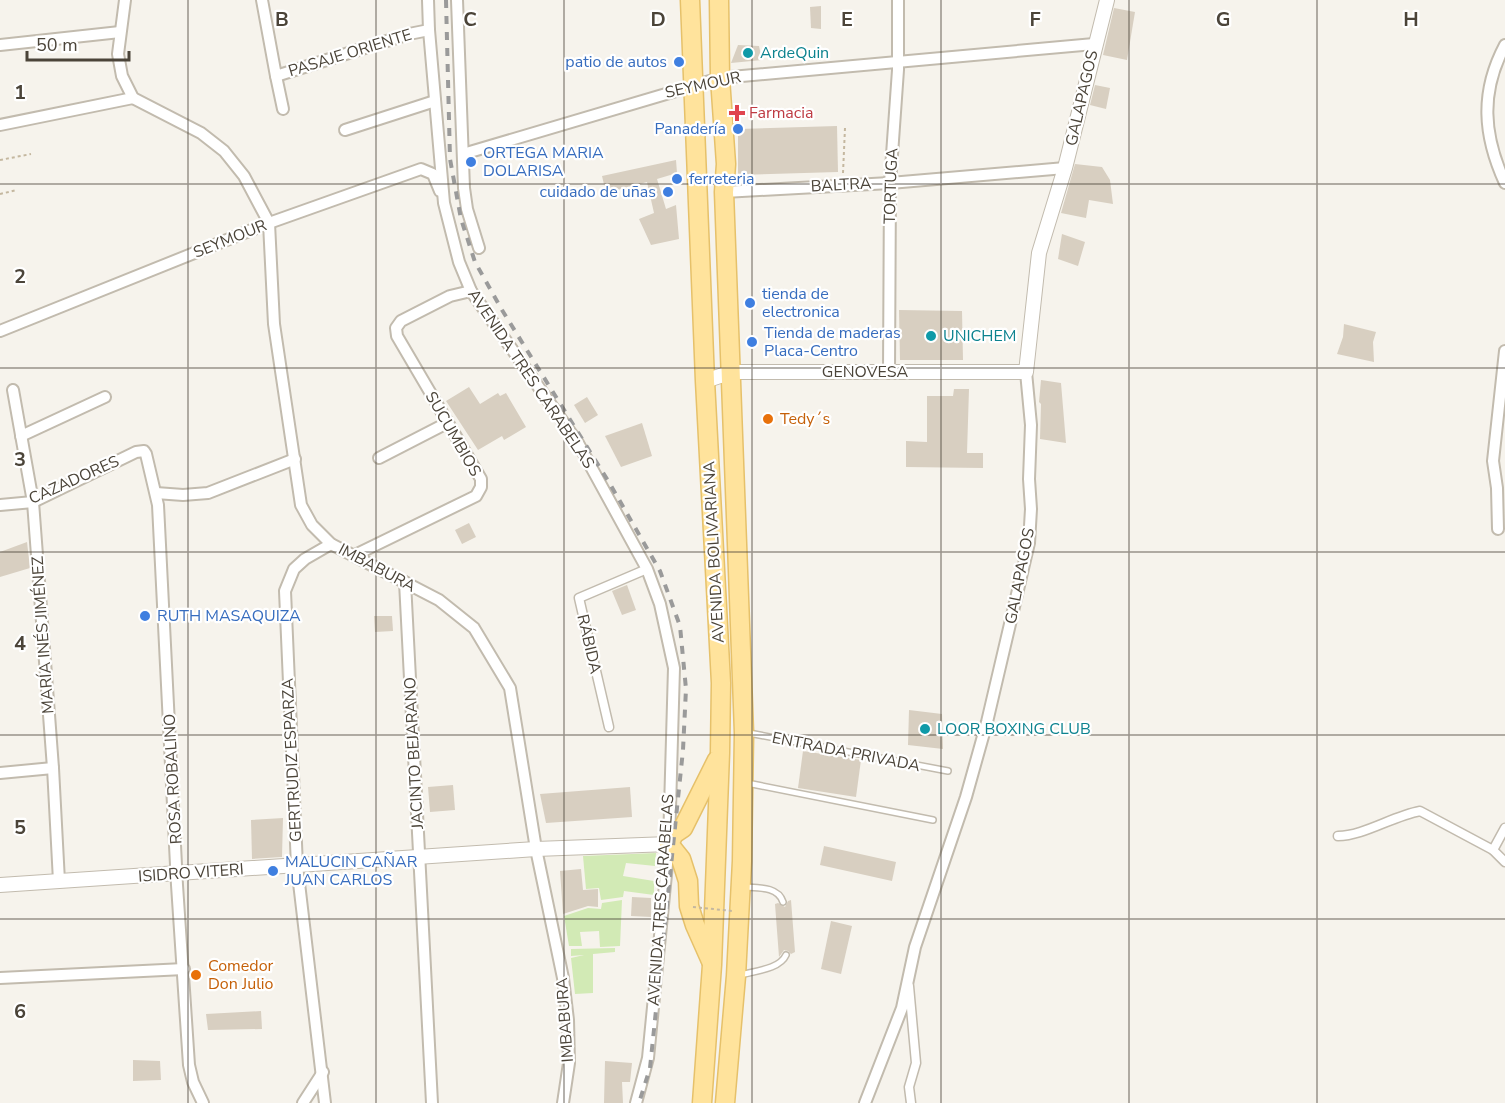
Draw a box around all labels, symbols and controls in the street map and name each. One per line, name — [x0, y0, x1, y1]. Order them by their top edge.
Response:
text: B — [275, 6, 289, 33]
text: C — [463, 6, 477, 33]
text: D — [650, 6, 666, 33]
text: E — [841, 6, 853, 33]
text: F — [1029, 6, 1041, 33]
text: G — [1216, 6, 1230, 33]
text: H — [1403, 6, 1419, 33]
scale bar — [27, 24, 129, 62]
street label: PASAJE ORIENTE — [285, 24, 415, 82]
text: 50 m — [36, 33, 78, 57]
place label: ArdeQuin — [760, 42, 829, 64]
marker: ArdeQuin — [741, 46, 755, 60]
street label: GALAPAGOS — [1060, 48, 1104, 148]
place label: patio de autos — [565, 51, 667, 73]
marker: patio de autos — [672, 55, 686, 69]
street label: SEYMOUR — [663, 66, 743, 104]
text: 1 — [14, 79, 26, 106]
place label: Farmacia — [749, 102, 813, 124]
marker: Farmacia — [730, 106, 744, 120]
place label: Panadería — [654, 118, 726, 140]
marker: Panadería — [731, 122, 745, 136]
place label: ORTEGA MARIA DOLARISA — [483, 142, 604, 182]
street label: TORTUGA — [879, 147, 903, 224]
marker: ORTEGA MARIA DOLARISA — [464, 155, 478, 169]
place label: ferreteria — [689, 168, 754, 190]
marker: ferreteria — [670, 172, 684, 186]
street label: BALTRA — [810, 172, 872, 198]
place label: cuidado de uñas — [540, 181, 656, 203]
marker: cuidado de uñas — [661, 185, 675, 199]
street label: SEYMOUR — [190, 214, 270, 264]
text: 2 — [14, 263, 26, 290]
place label: tienda de electronica — [762, 283, 840, 323]
street label: AVENIDA TRES CARABELAS — [463, 285, 600, 473]
marker: tienda de electronica — [743, 296, 757, 310]
place label: Tienda de maderas Placa-Centro — [764, 322, 901, 362]
place label: UNICHEM — [943, 325, 1017, 347]
marker: UNICHEM — [924, 329, 938, 343]
marker: Tienda de maderas Placa-Centro — [745, 335, 759, 349]
street label: GENOVESA — [822, 361, 909, 383]
street label: SUCUMBIOS — [420, 388, 486, 481]
place label: Tedy´s — [780, 408, 830, 430]
marker: Tedy´s — [761, 412, 775, 426]
text: 3 — [14, 446, 26, 473]
street label: CAZADORES — [25, 450, 123, 510]
street label: AVENIDA BOLIVARIANA — [698, 460, 730, 644]
street label: GALAPAGOS — [1000, 526, 1040, 626]
street label: IMBABURA — [334, 538, 420, 598]
street label: MARÍA INÉS JIMÉNEZ — [26, 555, 59, 715]
place label: RUTH MASAQUIZA — [157, 605, 301, 627]
marker: RUTH MASAQUIZA — [138, 609, 152, 623]
street label: RÁBIDA — [571, 612, 607, 676]
text: 4 — [14, 630, 26, 657]
street label: GERTRUDIZ ESPARZA — [277, 677, 307, 843]
street label: JACINTO BEJARANO — [399, 677, 429, 830]
street label: ROSA ROBALINO — [159, 713, 187, 845]
place label: LOOR BOXING CLUB — [937, 718, 1091, 740]
marker: LOOR BOXING CLUB — [918, 722, 932, 736]
street label: ENTRADA PRIVADA — [770, 727, 922, 777]
street label: AVENIDA TRES CARABELAS — [643, 793, 679, 1007]
text: 5 — [14, 814, 26, 841]
place label: MALUCIN CAÑAR JUAN CARLOS — [284, 851, 418, 891]
street label: ISIDRO VITERI — [137, 858, 245, 888]
marker: MALUCIN CAÑAR JUAN CARLOS — [266, 864, 280, 878]
place label: Comedor Don Julio — [208, 955, 274, 995]
marker: Comedor Don Julio — [189, 968, 203, 982]
street label: IMBABURA — [551, 977, 579, 1063]
text: 6 — [14, 998, 26, 1025]

